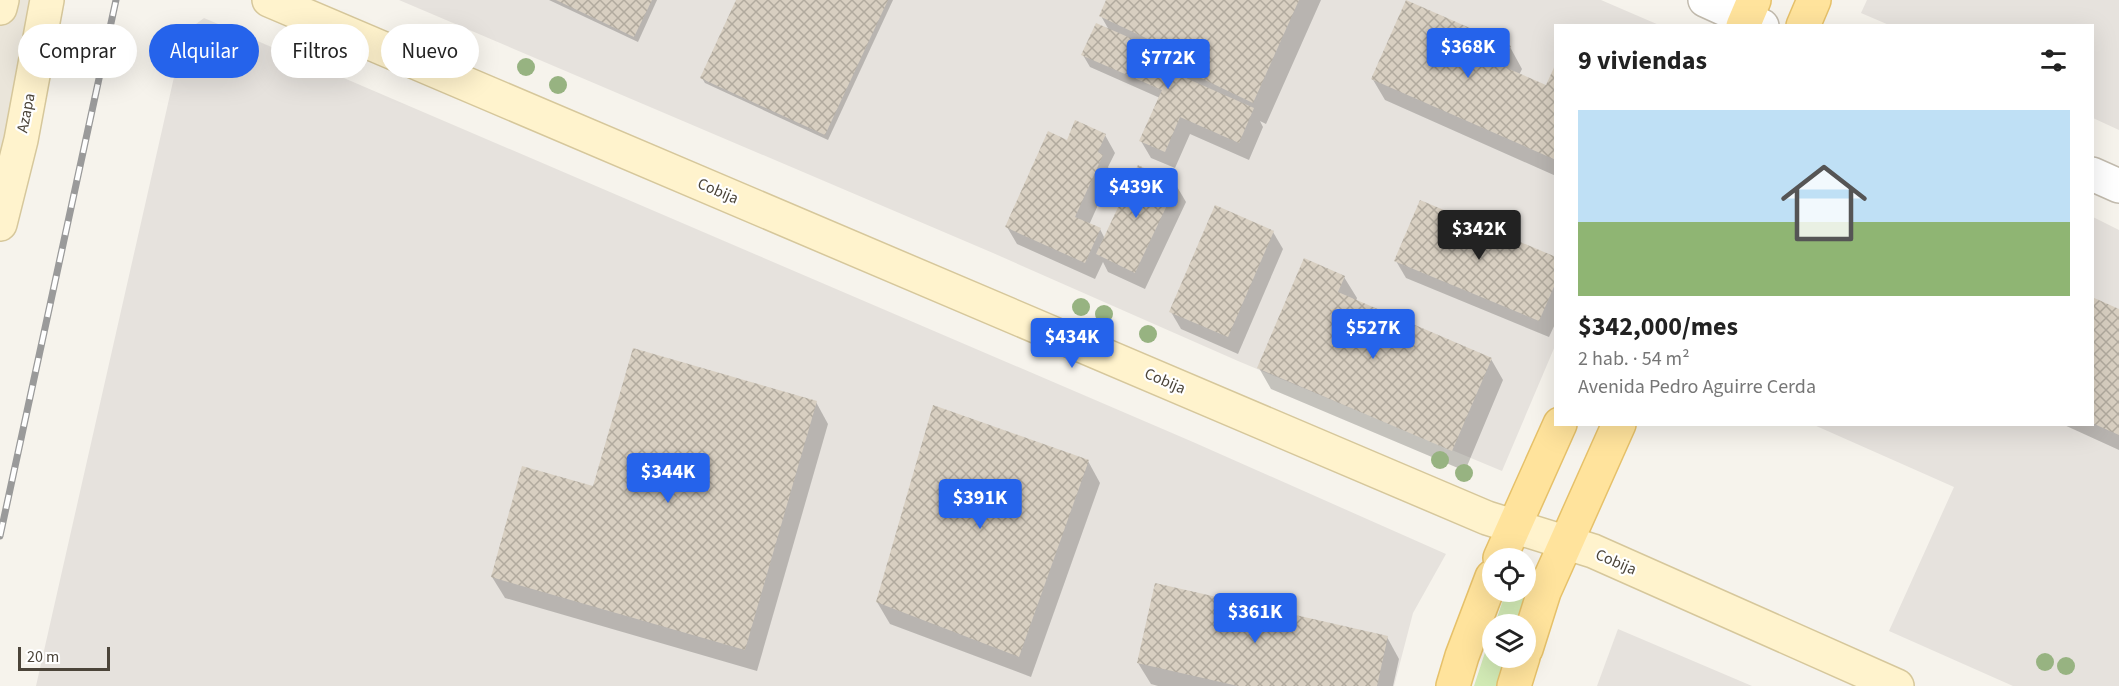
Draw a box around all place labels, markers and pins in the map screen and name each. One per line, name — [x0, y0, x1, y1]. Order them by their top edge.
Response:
pin: $368K — [1426, 28, 1510, 79]
pin: $772K — [1126, 39, 1210, 90]
pin: $439K — [1094, 168, 1178, 219]
pin: $342K — [1437, 210, 1521, 261]
pin: $527K — [1331, 309, 1415, 360]
pin: $434K — [1030, 318, 1114, 369]
pin: $344K — [626, 453, 710, 504]
pin: $391K — [938, 479, 1022, 530]
pin: $361K — [1213, 593, 1297, 644]

